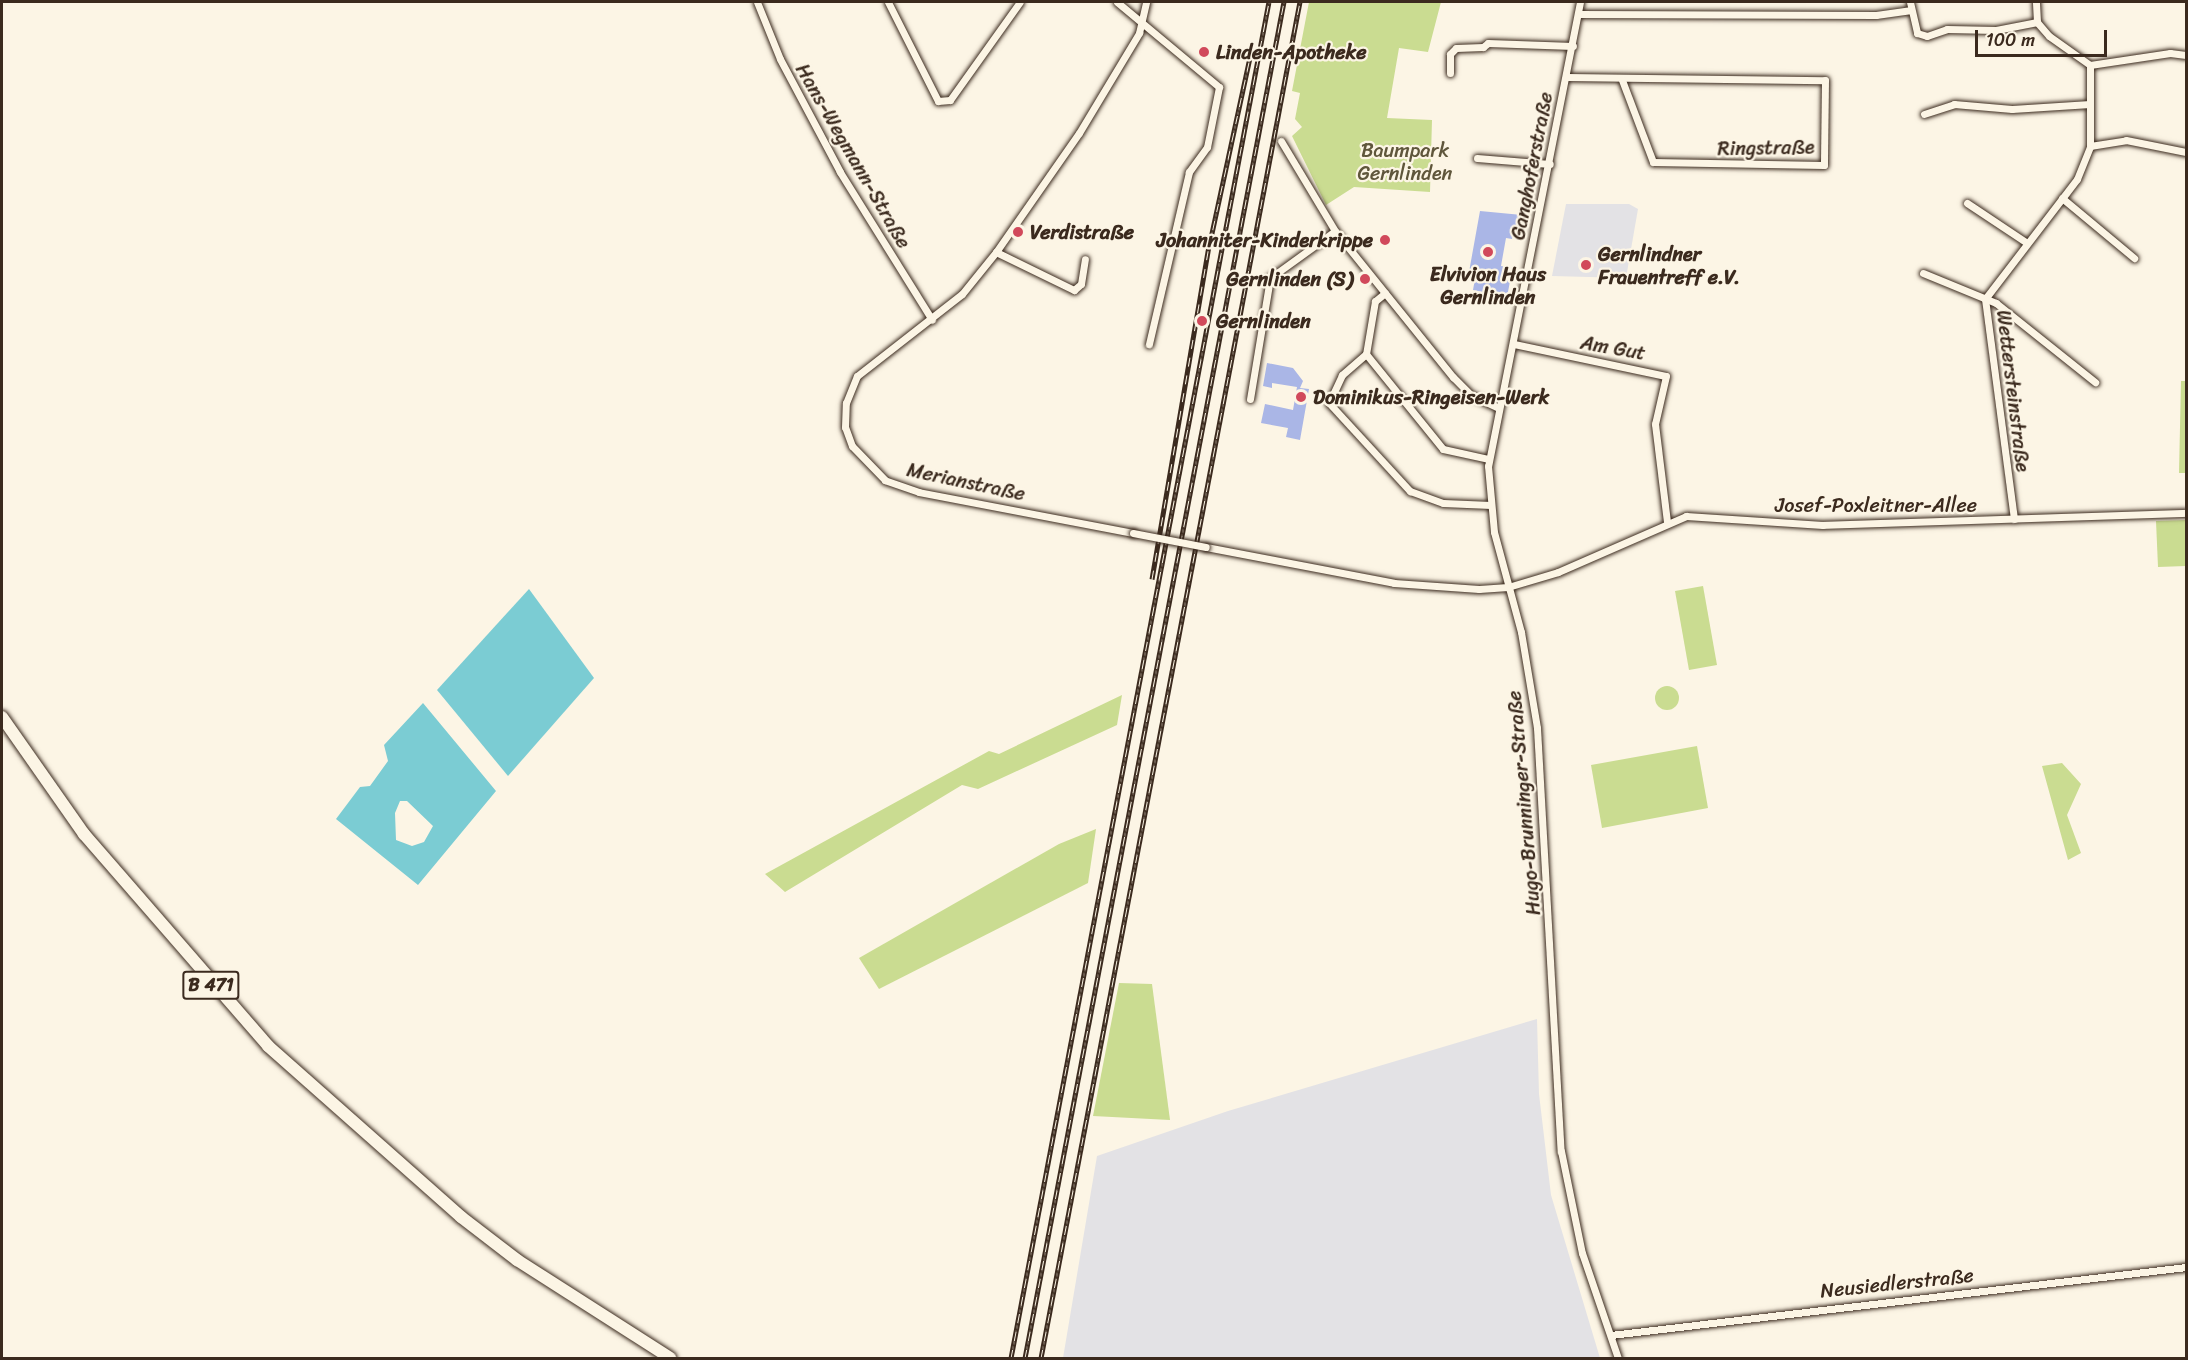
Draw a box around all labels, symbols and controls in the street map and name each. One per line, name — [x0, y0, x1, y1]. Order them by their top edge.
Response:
scale bar — [1978, 18, 2110, 56]
text: 100 m — [1986, 24, 2035, 56]
place label: Linden-Apotheke — [1216, 40, 1366, 64]
marker: Linden-Apotheke — [1197, 45, 1211, 59]
street label: Hans-Wegmann-Straße — [790, 59, 916, 253]
street label: Ganghoferstraße — [1506, 90, 1558, 242]
street label: Ringstraße — [1717, 135, 1815, 161]
park label: Baumpark Gernlinden — [1358, 139, 1452, 186]
place label: Verdistraße — [1030, 220, 1134, 244]
marker: Verdistraße — [1011, 225, 1025, 239]
place label: Johanniter-Kinderkrippe — [1157, 228, 1373, 252]
marker: Johanniter-Kinderkrippe — [1378, 233, 1392, 247]
place label: Gernlindner Frauentreff e.V. — [1598, 242, 1740, 289]
marker: Elvivion Haus Gernlinden — [1481, 245, 1495, 259]
marker: Gernlindner Frauentreff e.V. — [1579, 258, 1593, 272]
place label: Elvivion Haus Gernlinden — [1430, 262, 1546, 309]
place label: Gernlinden (S) — [1226, 267, 1353, 291]
marker: Gernlinden (S) — [1358, 272, 1372, 286]
place label: Gernlinden — [1216, 309, 1311, 333]
street label: Wettersteinstraße — [1991, 309, 2035, 473]
marker: Gernlinden — [1193, 312, 1211, 330]
street label: Am Gut — [1579, 330, 1647, 366]
place label: Dominikus-Ringeisen-Werk — [1313, 385, 1549, 409]
marker: Dominikus-Ringeisen-Werk — [1294, 390, 1308, 404]
street label: Merianstraße — [905, 458, 1027, 506]
street label: Josef-Poxleitner-Allee — [1775, 493, 1977, 517]
street label: Hugo-Brunninger-Straße — [1502, 690, 1546, 916]
road number: B 471 — [181, 970, 241, 1000]
street label: Neusiedlerstraße — [1819, 1263, 1975, 1303]

